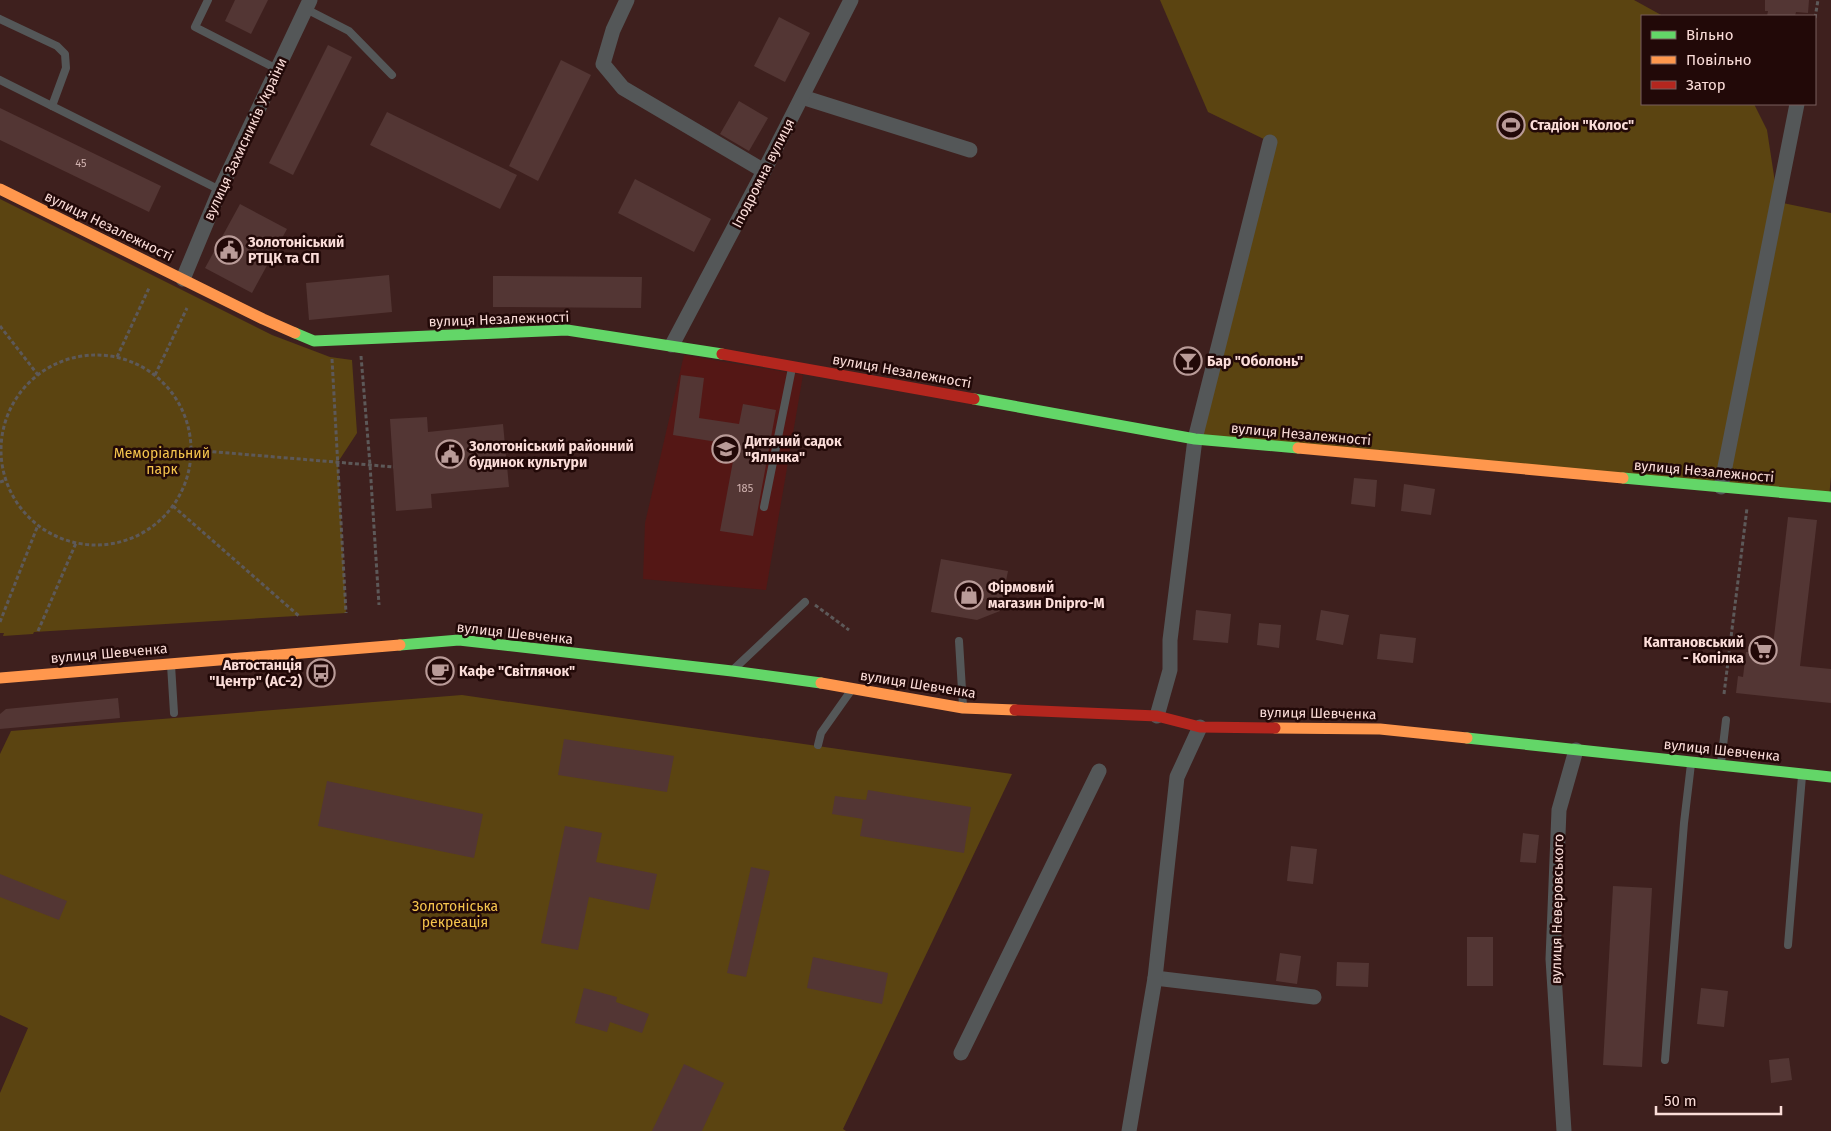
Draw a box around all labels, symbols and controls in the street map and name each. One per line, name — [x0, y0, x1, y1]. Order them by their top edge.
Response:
legend — [1641, 15, 1816, 105]
text: Вільно — [1686, 26, 1733, 44]
text: Повільно — [1686, 51, 1752, 69]
street label: вулиця Захисників України — [200, 55, 291, 223]
text: Затор — [1686, 76, 1726, 94]
sports icon: Стадіон "Колос" — [1496, 110, 1526, 140]
street label: Іподромна вулиця — [729, 116, 798, 231]
place label: Стадіон "Колос" — [1530, 117, 1634, 134]
house number: 45 — [75, 157, 87, 170]
street label: вулиця Незалежності — [42, 188, 176, 265]
place label: Золотоніський РТЦК та СП — [247, 234, 344, 267]
public building icon: Золотоніський РТЦК та СП — [214, 235, 244, 265]
street label: вулиця Незалежності — [428, 309, 570, 330]
bar icon: Бар "Оболонь" — [1173, 346, 1203, 376]
street label: вулиця Незалежності — [831, 351, 973, 392]
place label: Бар "Оболонь" — [1207, 353, 1303, 370]
street label: вулиця Незалежності — [1230, 420, 1372, 449]
place label: Дитячий садок "Ялинка" — [744, 433, 842, 466]
school or university icon: Дитячий садок "Ялинка" — [711, 434, 741, 464]
place label: Золотоніський районний будинок культури — [468, 438, 634, 471]
public building icon: Золотоніський районний будинок культури — [435, 439, 465, 469]
park label: Меморіальний парк — [114, 445, 210, 478]
street label: вулиця Незалежності — [1633, 457, 1775, 486]
house number: 185 — [737, 482, 754, 495]
place label: Фірмовий магазин Dnipro-M — [988, 579, 1105, 612]
shop icon: Фірмовий магазин Dnipro-M — [954, 580, 984, 610]
street label: вулиця Шевченка — [456, 619, 574, 648]
place label: Каптановський - Копілка — [1644, 634, 1744, 667]
supermarket icon: Каптановський - Копілка — [1748, 635, 1778, 665]
street label: вулиця Шевченка — [50, 640, 168, 667]
cafe icon: Кафе "Світлячок" — [425, 656, 455, 686]
place label: Автостанція "Центр" (АС-2) — [209, 657, 302, 690]
bus stop icon: Автостанція "Центр" (АС-2) — [306, 658, 336, 688]
place label: Кафе "Світлячок" — [459, 663, 575, 680]
street label: вулиця Шевченка — [859, 667, 977, 702]
street label: вулиця Шевченка — [1259, 704, 1377, 723]
street label: вулиця Шевченка — [1663, 736, 1781, 765]
street label: вулиця Неверовського — [1548, 834, 1567, 984]
park label: Золотоніська рекреація — [412, 898, 498, 931]
scale bar — [1656, 1084, 1781, 1116]
text: 50 m — [1664, 1092, 1697, 1110]

